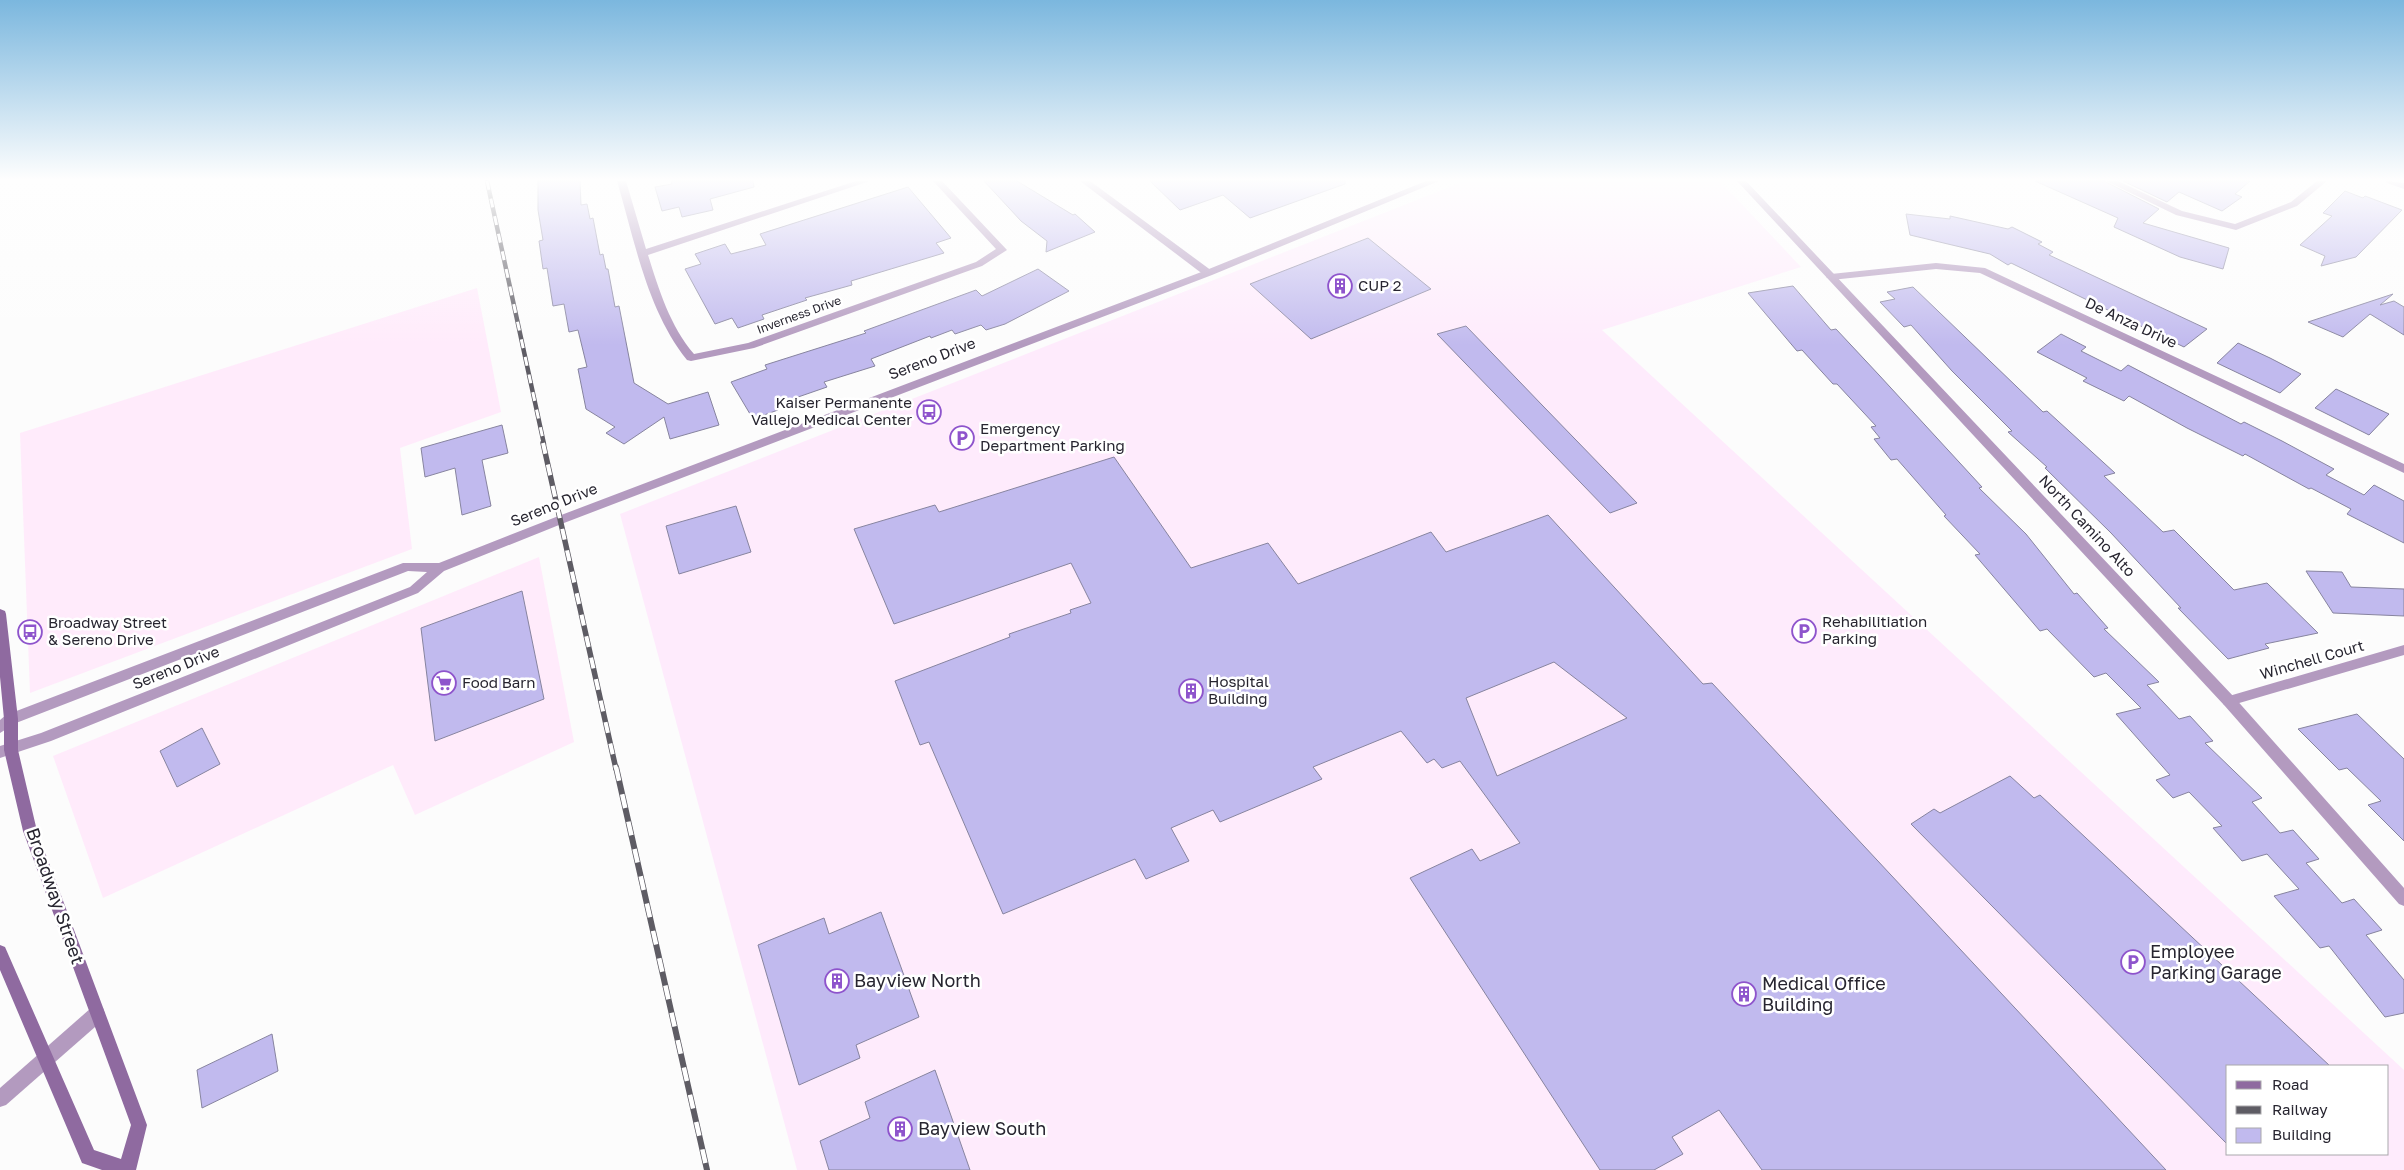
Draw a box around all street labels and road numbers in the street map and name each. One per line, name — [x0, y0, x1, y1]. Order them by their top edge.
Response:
street label: Inverness Drive — [755, 292, 843, 337]
street label: De Anza Drive — [2083, 293, 2180, 351]
street label: Sereno Drive — [886, 333, 978, 383]
street label: North Camino Alto — [2036, 471, 2140, 580]
street label: Sereno Drive — [508, 478, 600, 530]
street label: Winchell Court — [2258, 636, 2366, 683]
street label: Sereno Drive — [130, 641, 222, 693]
street label: Broadway Street — [22, 825, 90, 967]

